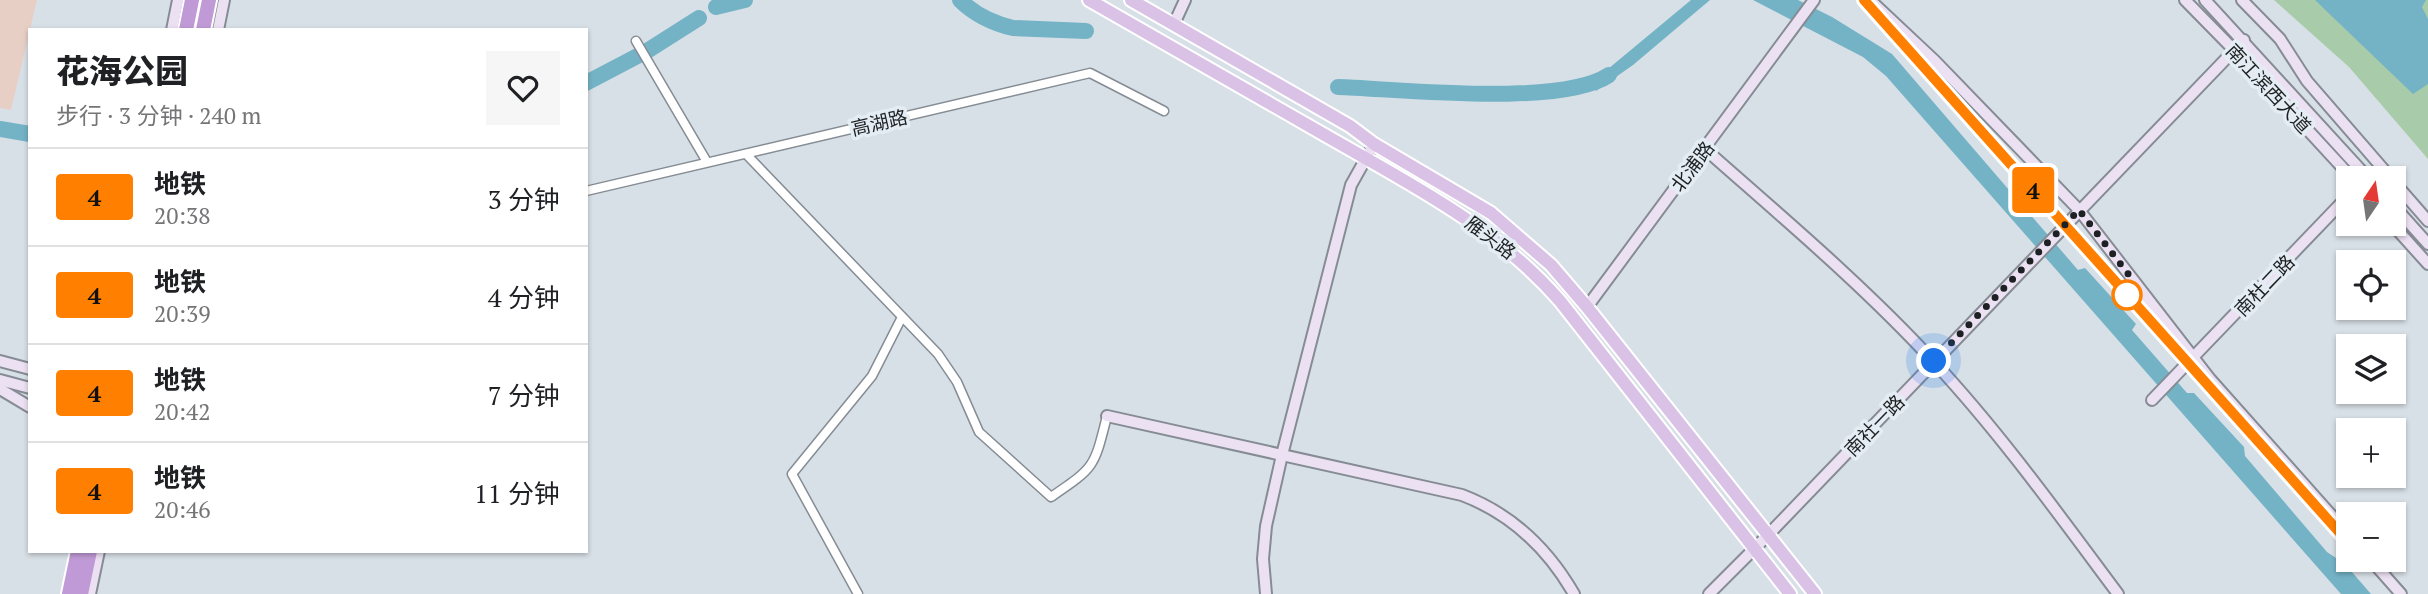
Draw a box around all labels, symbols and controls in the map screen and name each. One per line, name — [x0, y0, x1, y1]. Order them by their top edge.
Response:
street label: 南江滨西大道 — [2221, 38, 2317, 138]
text: 花海公园 — [56, 49, 188, 92]
button: heart — [486, 51, 560, 125]
text: 步行 · 3 分钟 · 240 m — [56, 100, 261, 131]
street label: 高湖路 — [848, 103, 910, 141]
street label: 北浦路 — [1665, 136, 1719, 196]
text: 地铁 — [154, 166, 206, 200]
north arrow — [2336, 166, 2406, 236]
map controls — [2336, 166, 2406, 572]
line badge: 4 — [2010, 167, 2056, 213]
text: 4 — [2026, 174, 2040, 206]
text: 4 — [88, 181, 101, 213]
text: 3 分钟 — [488, 182, 560, 216]
text: 20:38 — [154, 200, 211, 231]
street label: 雁头路 — [1461, 210, 1521, 264]
street label: 南杜二路 — [2229, 249, 2299, 321]
button: locate — [2336, 250, 2406, 320]
text: 地铁 — [154, 264, 206, 298]
text: 4 — [88, 279, 101, 311]
text: 4 分钟 — [488, 280, 560, 314]
unlabelled marker — [2112, 280, 2142, 310]
text: 20:39 — [154, 298, 211, 329]
button: layers — [2336, 334, 2406, 404]
your location — [1916, 343, 1951, 378]
text: 地铁 — [154, 362, 206, 396]
text: 4 — [88, 377, 101, 409]
text: 7 分钟 — [488, 378, 560, 412]
street label: 南社一路 — [1839, 389, 1909, 461]
text: 20:42 — [154, 396, 211, 427]
button: + — [2336, 418, 2406, 488]
text: 地铁 — [154, 460, 206, 494]
text: 4 — [88, 475, 101, 507]
text: 11 分钟 — [474, 476, 560, 510]
text: 20:46 — [154, 494, 211, 525]
button: − — [2336, 502, 2406, 572]

